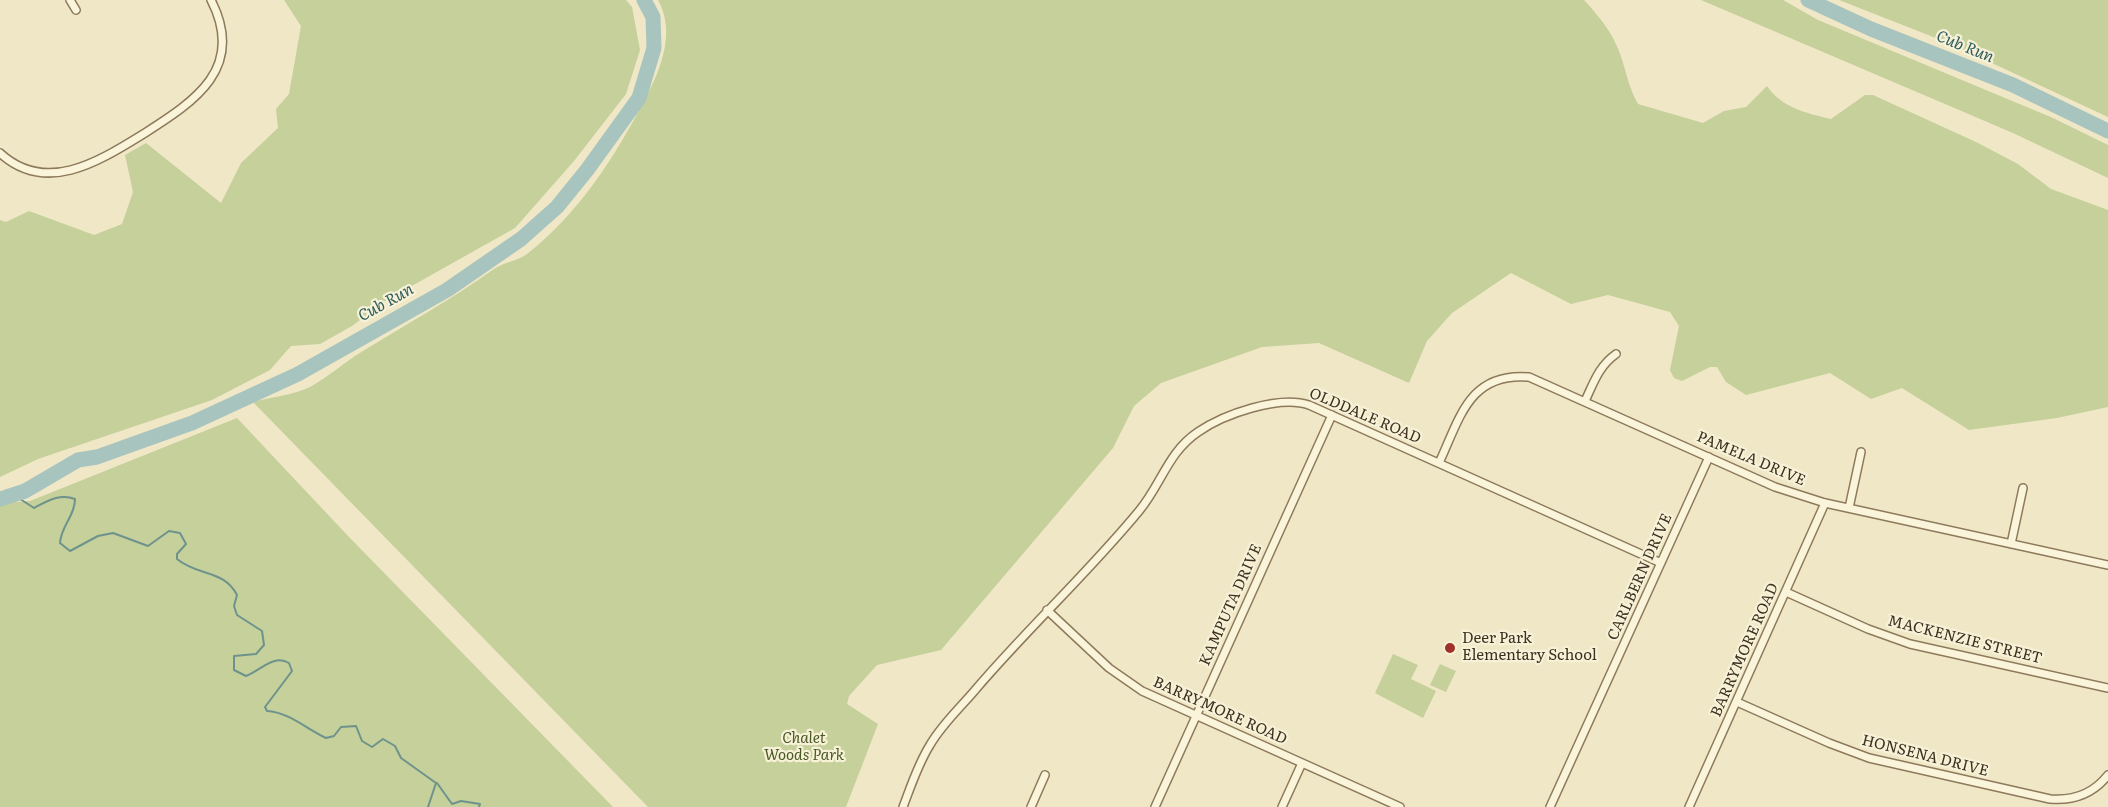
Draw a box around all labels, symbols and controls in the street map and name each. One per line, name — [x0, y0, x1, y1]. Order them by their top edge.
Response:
water label: Cub Run — [1933, 27, 1997, 67]
water label: Cub Run — [355, 280, 417, 326]
street label: OLDDALE ROAD — [1306, 384, 1424, 448]
street label: PAMELA DRIVE — [1694, 428, 1808, 490]
street label: CARLBERN DRIVE — [1604, 511, 1676, 643]
street label: KAMPUTA DRIVE — [1196, 541, 1266, 669]
street label: BARRYMORE ROAD — [1707, 580, 1783, 720]
street label: MACKENZIE STREET — [1886, 612, 2044, 668]
place label: Deer Park Elementary School — [1462, 630, 1597, 665]
marker: Deer Park Elementary School — [1443, 641, 1457, 655]
street label: BARRYMORE ROAD — [1150, 673, 1290, 749]
park label: Chalet Woods Park — [764, 730, 844, 765]
street label: HONSENA DRIVE — [1860, 732, 1990, 780]

